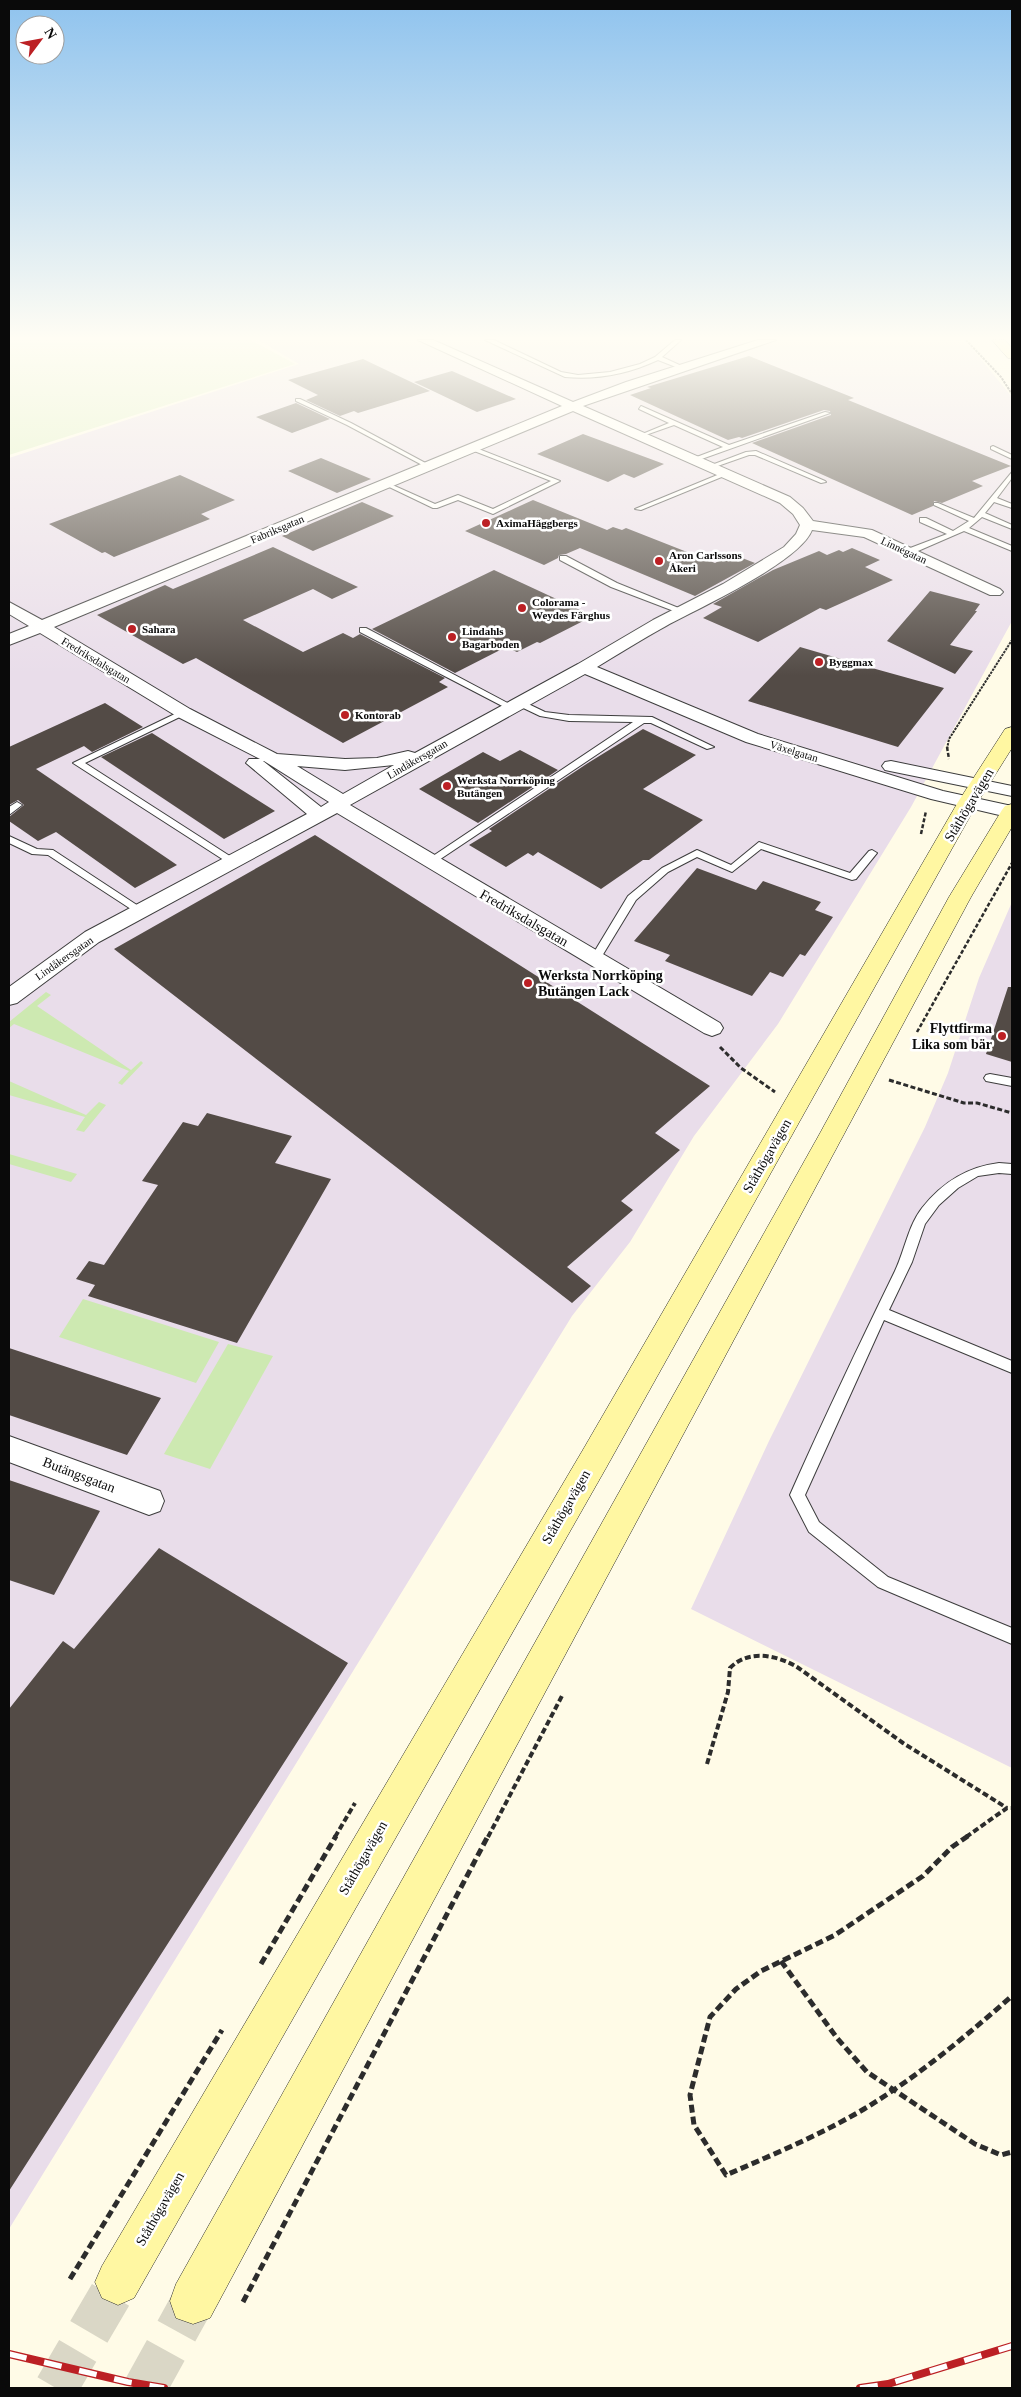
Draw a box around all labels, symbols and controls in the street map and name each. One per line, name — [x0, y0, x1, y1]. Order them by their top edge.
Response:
north arrow — [15, 15, 65, 65]
text: N — [42, 25, 60, 42]
street label: Fabriksgatan — [249, 512, 306, 546]
marker: AximaHäggbergs — [480, 517, 492, 529]
place label: AximaHäggbergs — [496, 517, 579, 529]
street label: Linnégatan — [879, 534, 929, 566]
place label: Aron Carlssons Åkeri — [669, 549, 743, 574]
marker: Aron Carlssons Åkeri — [653, 555, 665, 567]
place label: Colorama - Weydes Färghus — [532, 596, 611, 621]
marker: Colorama - Weydes Färghus — [516, 602, 528, 614]
marker: Sahara — [126, 623, 138, 635]
place label: Sahara — [142, 623, 176, 635]
place label: Lindahls Bagarboden — [462, 625, 519, 650]
marker: Lindahls Bagarboden — [446, 631, 458, 643]
street label: Fredriksdalsgatan — [59, 635, 133, 686]
marker: Byggmax — [813, 656, 825, 668]
place label: Byggmax — [829, 656, 874, 668]
marker: Kontorab — [339, 709, 351, 721]
place label: Kontorab — [355, 709, 401, 721]
street label: Lindåkersgatan — [385, 737, 450, 781]
street label: Växelgatan — [768, 738, 820, 764]
street label: Ståthögavägen — [941, 766, 997, 844]
place label: Werksta Norrköping Butängen — [457, 774, 556, 799]
marker: Werksta Norrköping Butängen — [441, 780, 453, 792]
street label: Fredriksdalsgatan — [477, 887, 571, 949]
street label: Lindåkersgatan — [33, 933, 96, 982]
place label: Werksta Norrköping Butängen Lack — [538, 968, 663, 999]
marker: Werksta Norrköping Butängen Lack — [522, 977, 534, 989]
place label: Flyttfirma Lika som bär — [912, 1021, 992, 1052]
marker: Flyttfirma Lika som bär — [996, 1030, 1008, 1042]
street label: Ståthögavägen — [740, 1117, 794, 1195]
street label: Butängsgatan — [41, 1454, 117, 1496]
street label: Ståthögavägen — [539, 1468, 593, 1546]
street label: Ståthögavägen — [336, 1819, 390, 1897]
street label: Ståthögavägen — [133, 2170, 187, 2248]

